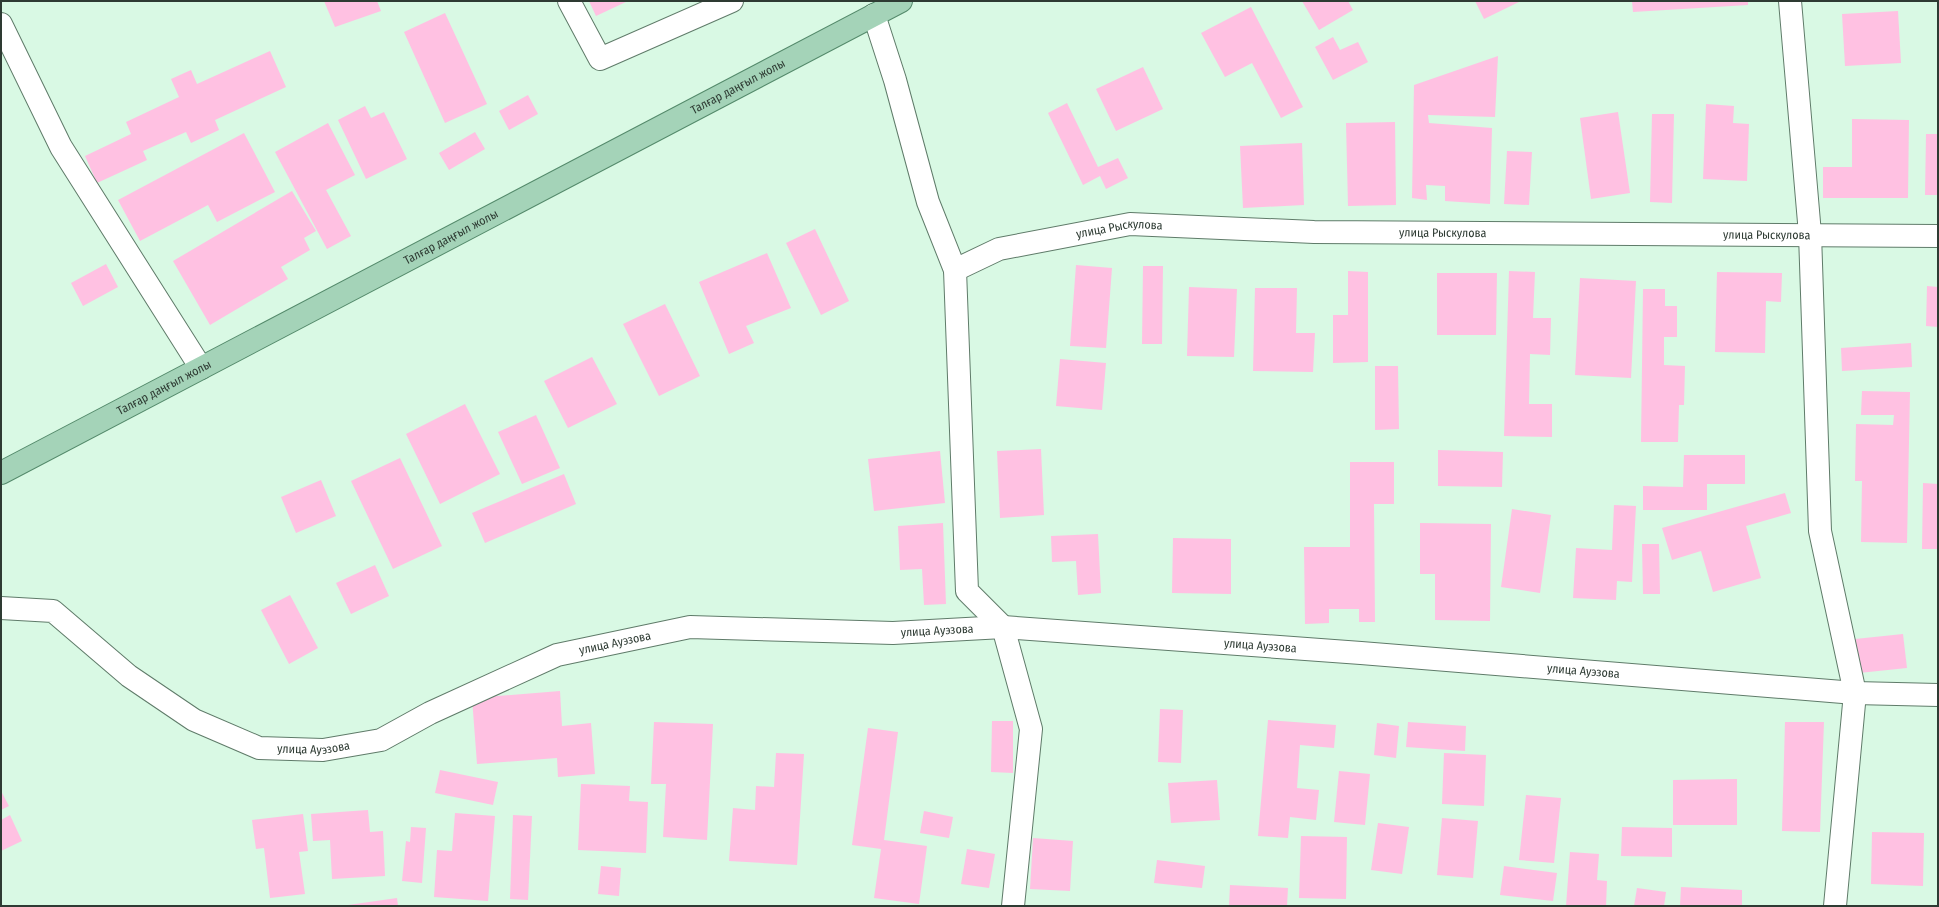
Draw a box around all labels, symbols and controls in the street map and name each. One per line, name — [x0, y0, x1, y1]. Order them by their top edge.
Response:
street label: Талғар даңғыл жолы — [688, 56, 787, 117]
street label: Талғар даңғыл жолы — [401, 207, 500, 268]
street label: улица Рыскулова — [1075, 217, 1163, 241]
street label: улица Рыскулова — [1399, 226, 1486, 240]
street label: улица Рыскулова — [1723, 228, 1810, 242]
street label: Талғар даңғыл жолы — [114, 357, 213, 418]
street label: улица Ауэзова — [900, 622, 974, 640]
street label: улица Ауэзова — [578, 628, 652, 657]
street label: улица Ауэзова — [1223, 636, 1297, 655]
street label: улица Ауэзова — [1546, 661, 1620, 681]
street label: улица Ауэзова — [277, 738, 351, 757]

